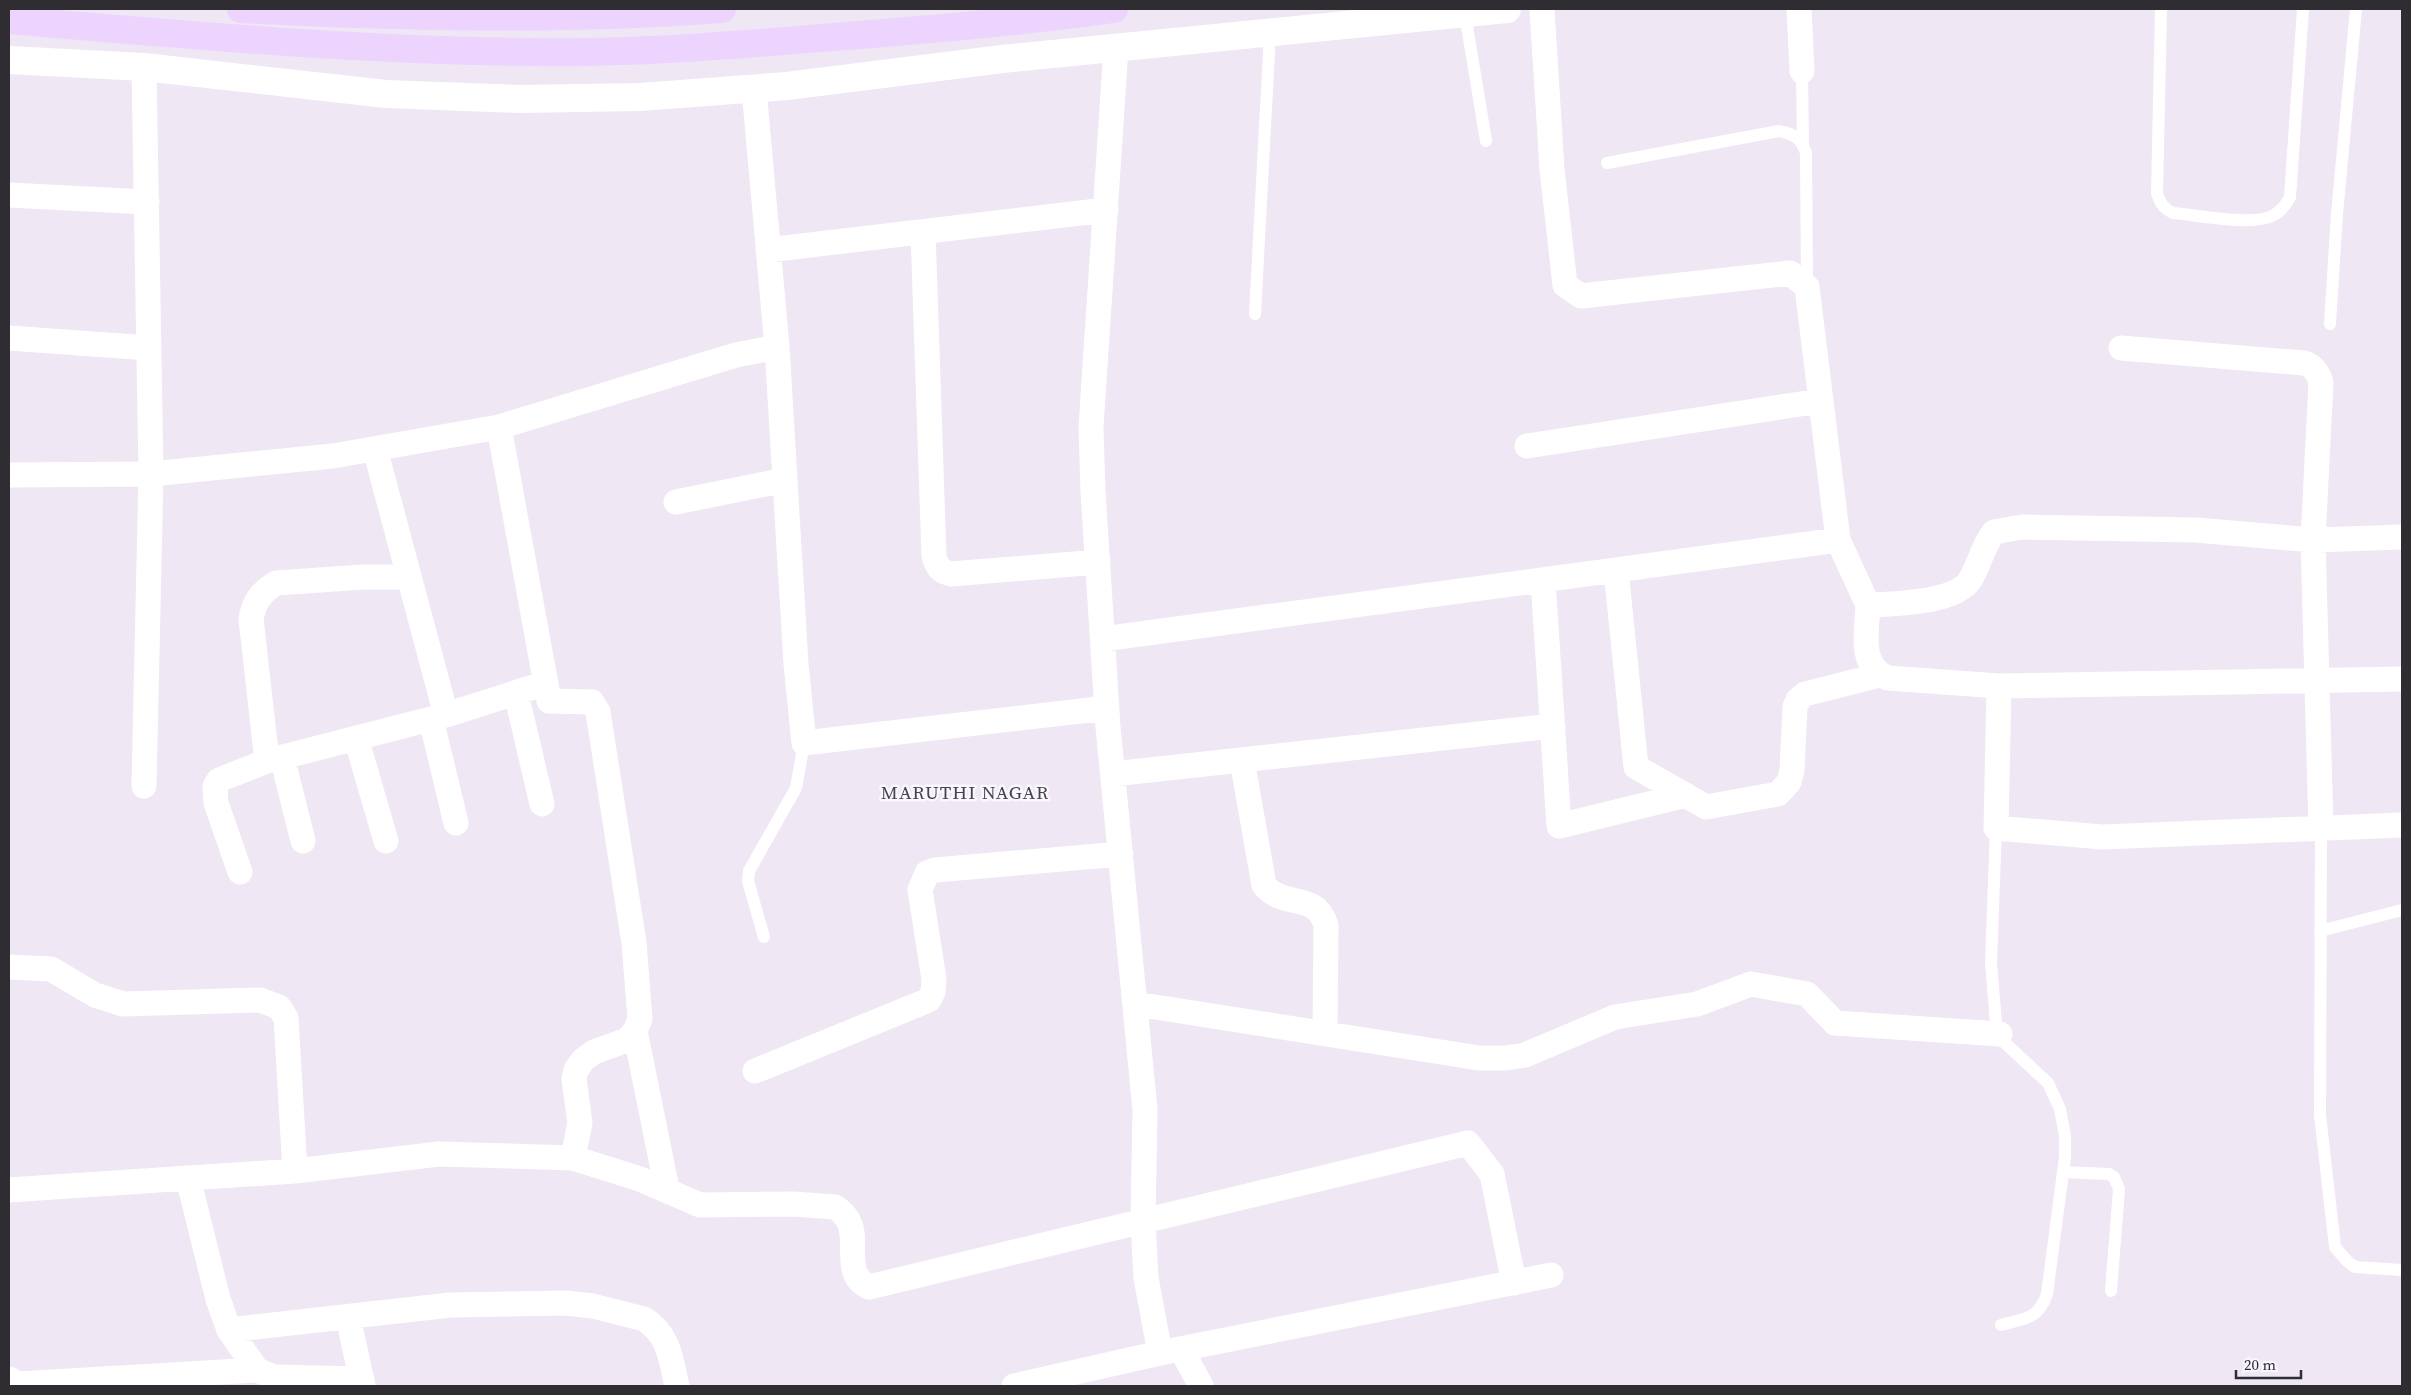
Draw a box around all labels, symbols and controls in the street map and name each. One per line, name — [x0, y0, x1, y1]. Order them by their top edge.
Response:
district label: MARUTHI NAGAR — [881, 779, 1049, 805]
scale bar — [2236, 1348, 2301, 1380]
text: 20 m — [2244, 1354, 2276, 1375]

